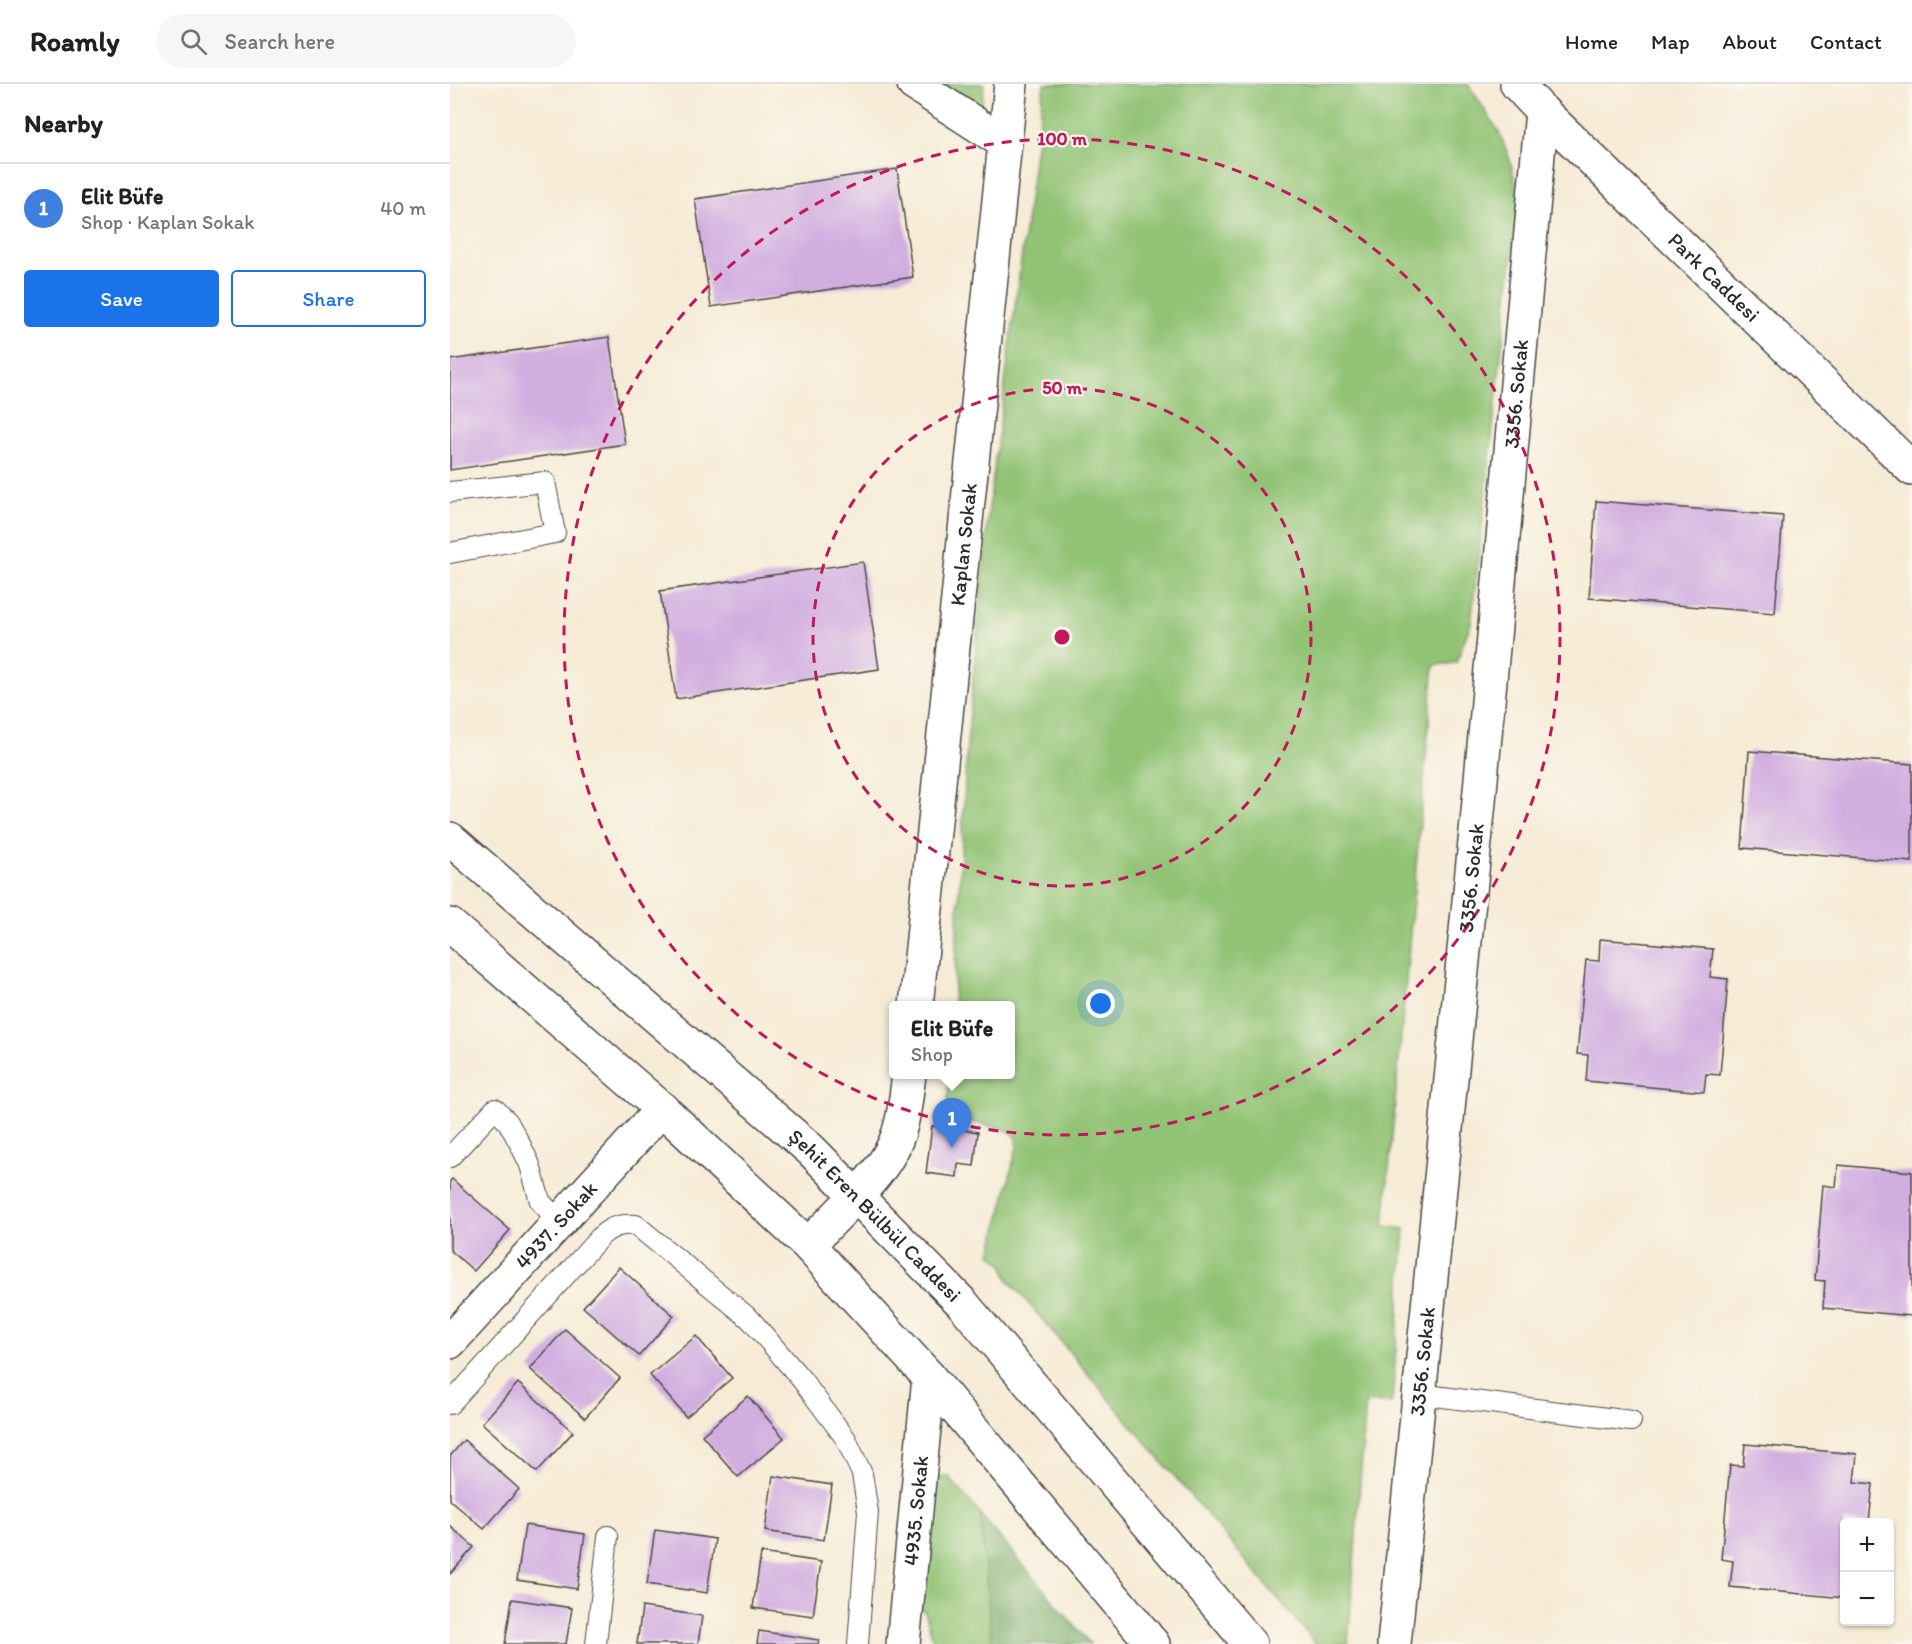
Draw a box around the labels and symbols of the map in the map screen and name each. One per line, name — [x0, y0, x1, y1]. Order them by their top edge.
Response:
text: 100 m — [1037, 128, 1088, 150]
street label: Park Caddesi — [1663, 227, 1765, 327]
street label: 3356. Sokak — [1498, 338, 1533, 450]
text: 50 m — [1042, 377, 1083, 399]
street label: Kaplan Sokak — [944, 481, 982, 607]
centre of rings — [1052, 627, 1072, 647]
street label: 3356. Sokak — [1453, 822, 1489, 934]
your location — [1086, 989, 1115, 1018]
pin: 1 — [932, 1098, 972, 1148]
street label: Şehit Eren Bülbül Caddesi — [784, 1123, 967, 1307]
street label: 4937. Sokak — [510, 1176, 602, 1274]
street label: 3356. Sokak — [1404, 1305, 1440, 1417]
street label: 4935. Sokak — [898, 1454, 933, 1567]

